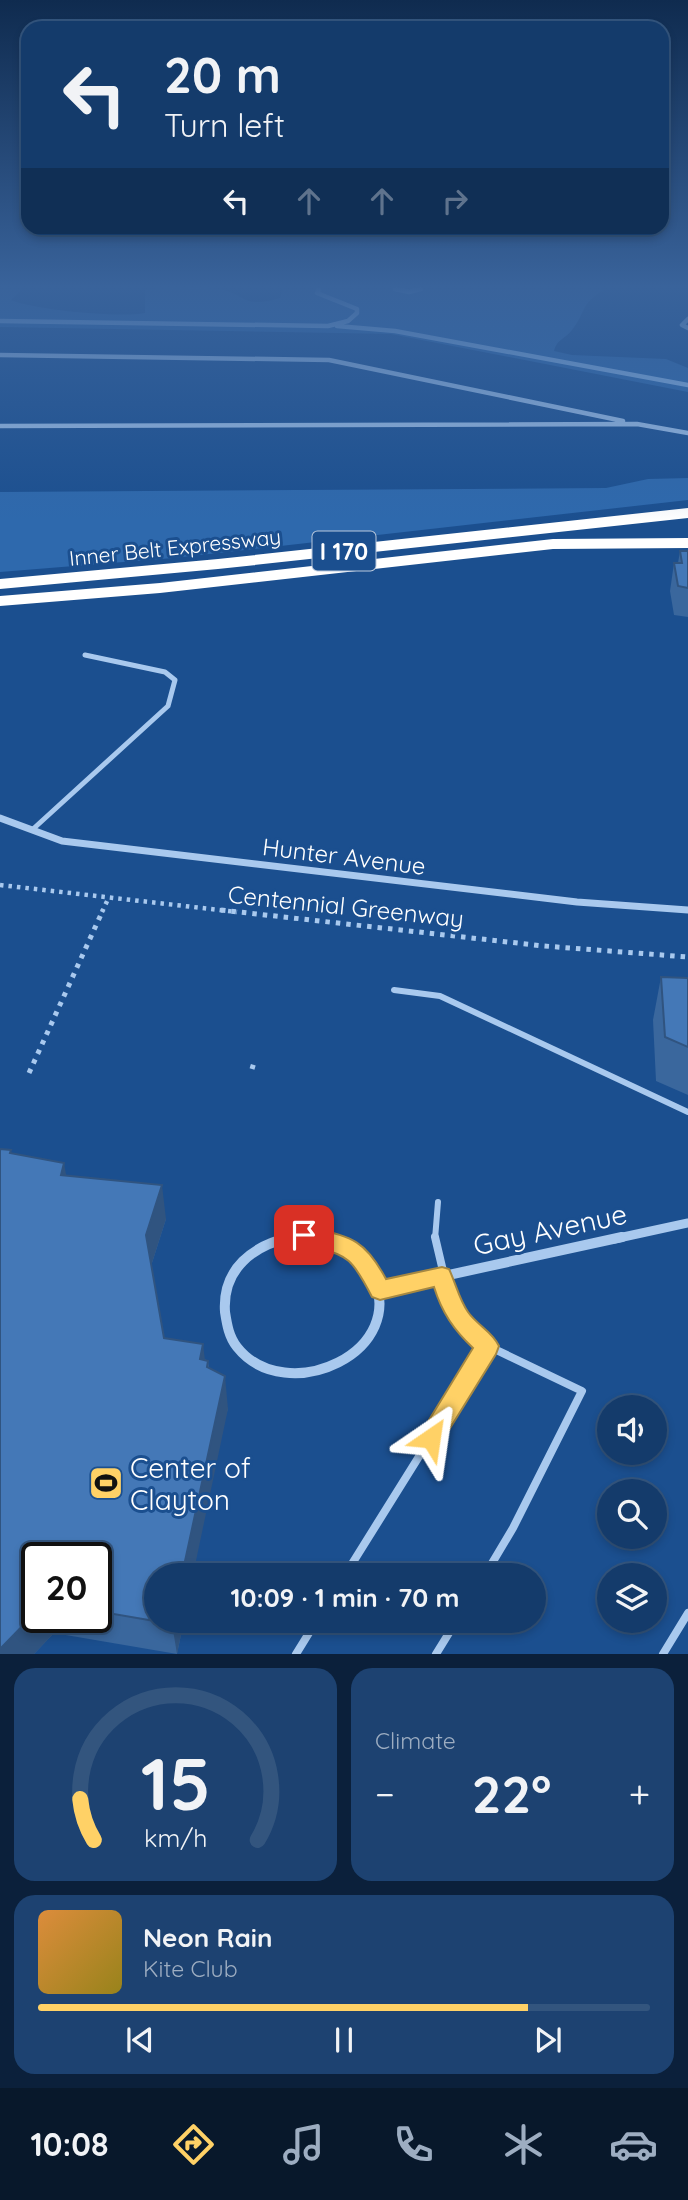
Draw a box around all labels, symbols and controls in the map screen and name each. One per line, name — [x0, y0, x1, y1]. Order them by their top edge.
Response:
text: 20 m — [164, 44, 281, 105]
icon: left — [49, 49, 140, 140]
text: Turn left — [164, 105, 285, 145]
icon: left — [217, 182, 255, 220]
icon: ahead — [290, 182, 328, 220]
icon: ahead — [363, 182, 401, 220]
icon: right — [436, 182, 474, 220]
street label: Inner Belt Expressway — [68, 523, 282, 571]
road number: I 170 — [312, 531, 376, 570]
street label: Hunter Avenue — [261, 831, 427, 881]
street label: Centennial Greenway — [227, 879, 465, 933]
street label: Gay Avenue — [470, 1196, 630, 1262]
pin — [274, 1205, 334, 1265]
icon: arrive — [285, 1216, 323, 1254]
map controls — [597, 1395, 667, 1633]
button: sound — [597, 1395, 667, 1465]
position arrow — [394, 1401, 468, 1475]
place label: Center of Clayton — [130, 1450, 251, 1517]
sports icon: Center of Clayton — [87, 1464, 125, 1502]
button: search — [597, 1479, 667, 1549]
speed limit sign: 20 — [21, 1542, 112, 1633]
button: layers — [597, 1563, 667, 1633]
text: 10:09 · 1 min · 70 m — [230, 1581, 460, 1614]
text: Climate — [375, 1726, 456, 1755]
text: 15 — [140, 1738, 211, 1829]
text: 22° — [472, 1761, 551, 1826]
text: − — [375, 1770, 395, 1818]
text: + — [629, 1770, 650, 1818]
text: km/h — [144, 1822, 207, 1853]
text: Neon Rain — [143, 1921, 272, 1954]
text: Kite Club — [143, 1954, 238, 1983]
icon: previous — [121, 2021, 159, 2059]
icon: pause — [325, 2021, 363, 2059]
icon: next — [529, 2021, 567, 2059]
icon: directions — [169, 2120, 218, 2169]
icon: music — [279, 2120, 328, 2169]
icon: phone — [389, 2120, 438, 2169]
icon: climate — [499, 2120, 548, 2169]
icon: car — [609, 2120, 658, 2169]
text: 10:08 — [30, 2124, 108, 2164]

